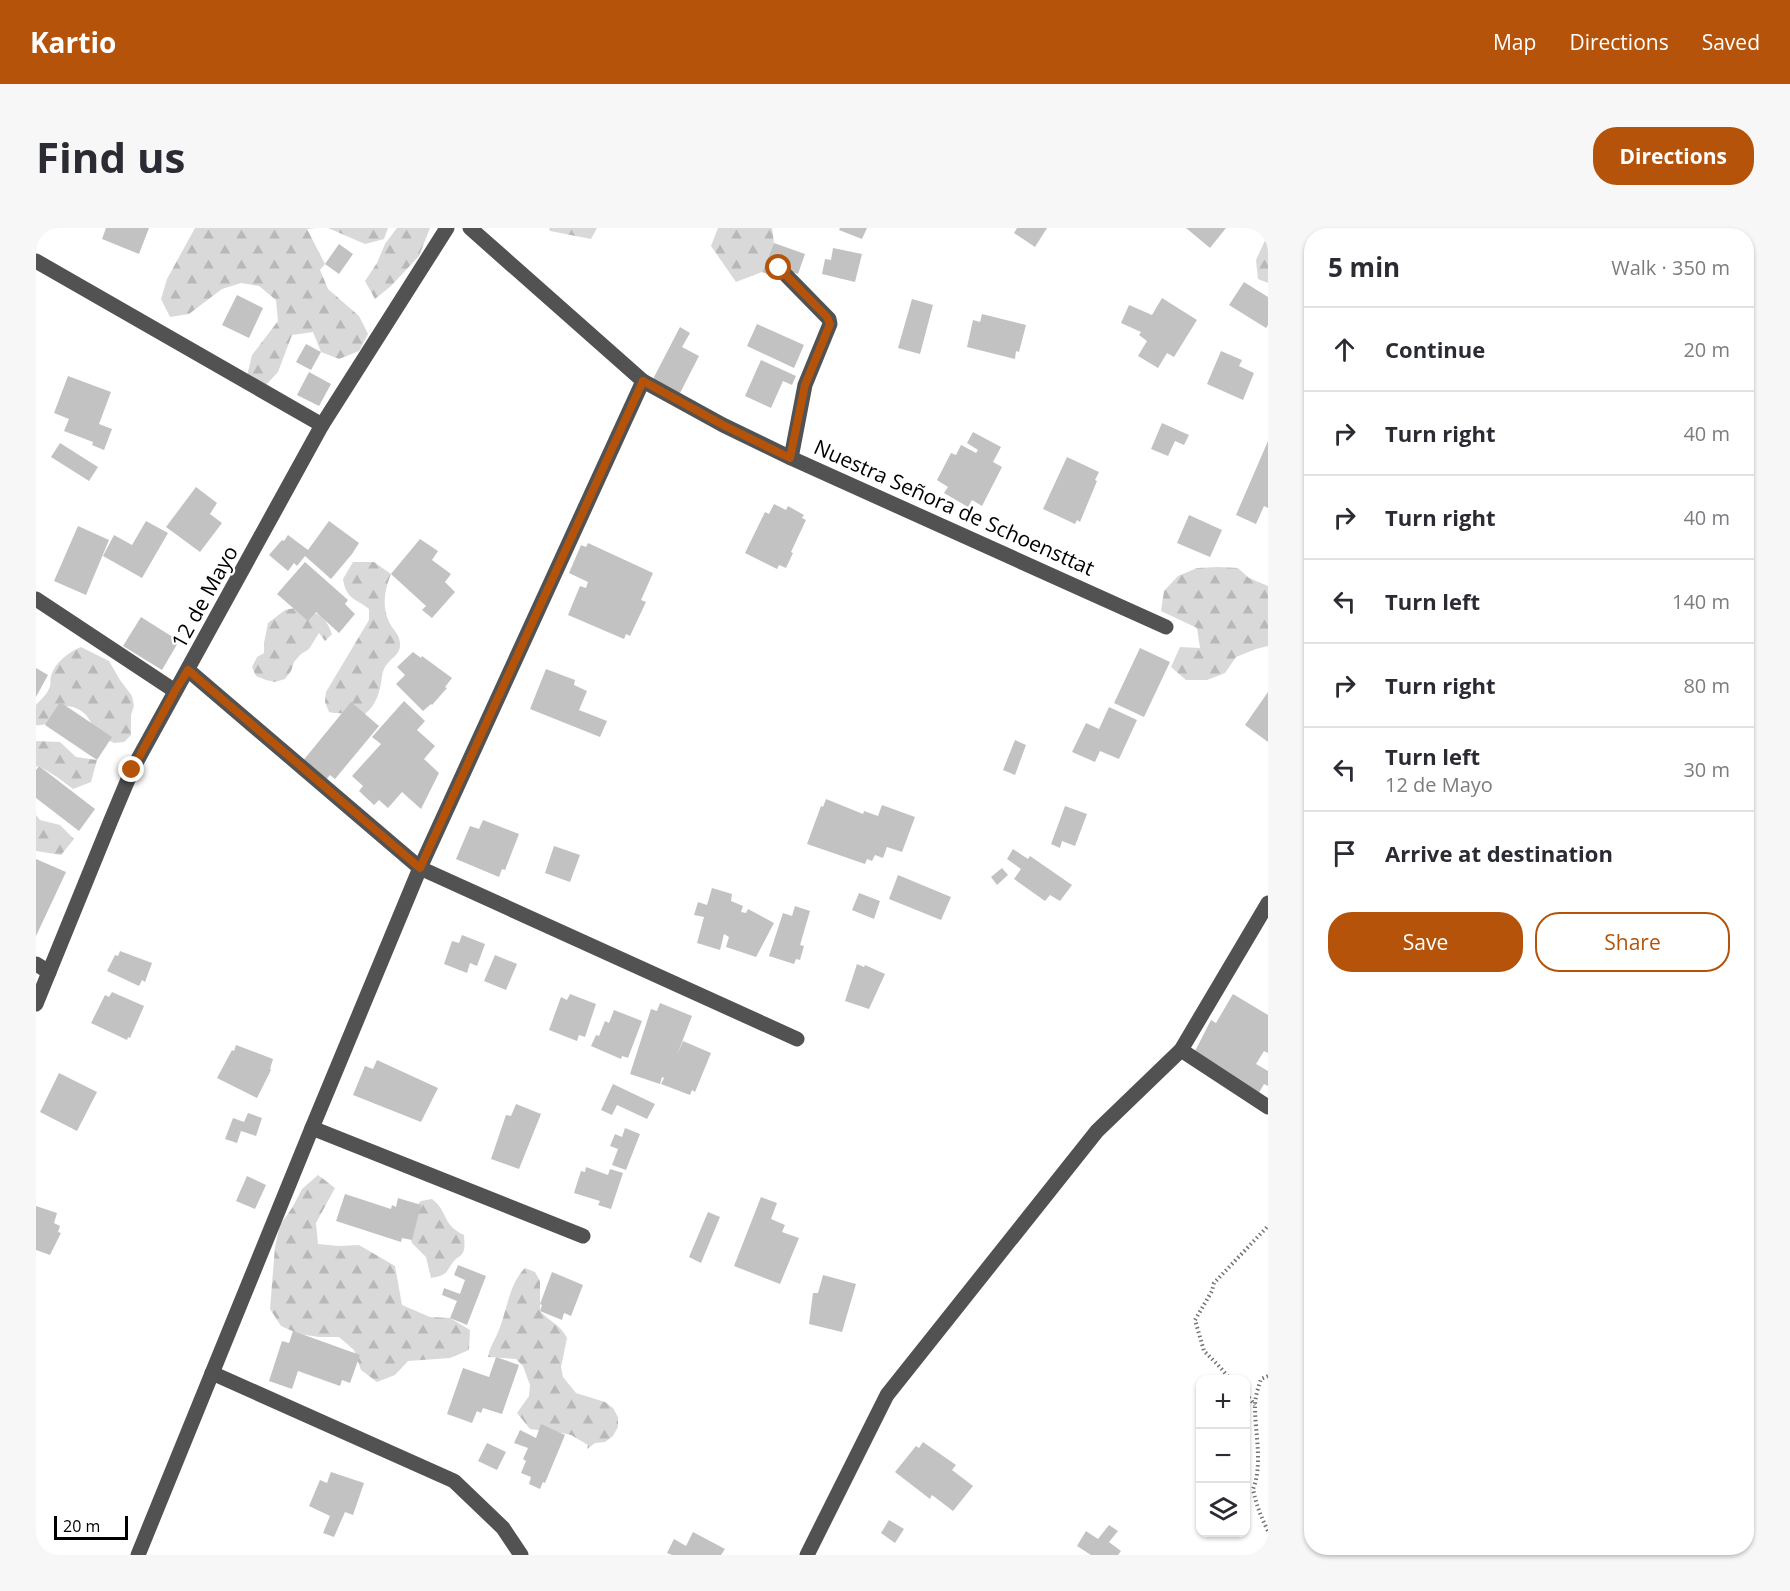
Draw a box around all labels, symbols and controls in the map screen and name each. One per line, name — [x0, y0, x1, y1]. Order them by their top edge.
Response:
text: Kartio — [30, 23, 116, 61]
text: Map — [1493, 28, 1536, 56]
text: Directions — [1569, 28, 1669, 56]
text: Saved — [1702, 28, 1760, 56]
button: Directions — [1593, 127, 1754, 185]
text: Find us — [36, 128, 185, 185]
text: 5 min — [1328, 249, 1400, 285]
route start — [765, 254, 791, 280]
text: Walk · 350 m — [1611, 254, 1730, 281]
icon: ahead — [1328, 333, 1361, 366]
text: Continue — [1385, 334, 1485, 364]
text: 20 m — [1683, 336, 1730, 363]
icon: right — [1328, 417, 1361, 450]
text: Turn right — [1385, 418, 1496, 448]
text: 40 m — [1683, 420, 1730, 447]
street label: Nuestra Señora de Schoensttat — [810, 432, 1099, 582]
icon: right — [1328, 501, 1361, 534]
text: Turn right — [1385, 502, 1496, 532]
text: 40 m — [1683, 504, 1730, 531]
street label: 12 de Mayo — [164, 540, 244, 653]
icon: left — [1328, 585, 1361, 618]
text: Turn left — [1385, 586, 1480, 616]
text: 140 m — [1672, 588, 1730, 615]
icon: right — [1328, 669, 1361, 702]
text: Turn right — [1385, 670, 1496, 700]
text: 80 m — [1683, 672, 1730, 699]
text: Turn left — [1385, 741, 1480, 771]
icon: left — [1328, 753, 1361, 786]
route end — [118, 756, 144, 782]
text: 30 m — [1683, 756, 1730, 783]
text: 12 de Mayo — [1385, 771, 1493, 798]
icon: arrive — [1328, 837, 1361, 870]
text: Arrive at destination — [1385, 838, 1613, 868]
button: Save — [1328, 912, 1523, 972]
button: Share — [1535, 912, 1730, 972]
map controls — [1196, 1375, 1250, 1537]
button: + — [1196, 1375, 1250, 1429]
button: − — [1196, 1429, 1250, 1483]
button: layers — [1196, 1483, 1250, 1537]
scale bar — [54, 1513, 128, 1540]
text: 20 m — [63, 1515, 100, 1537]

